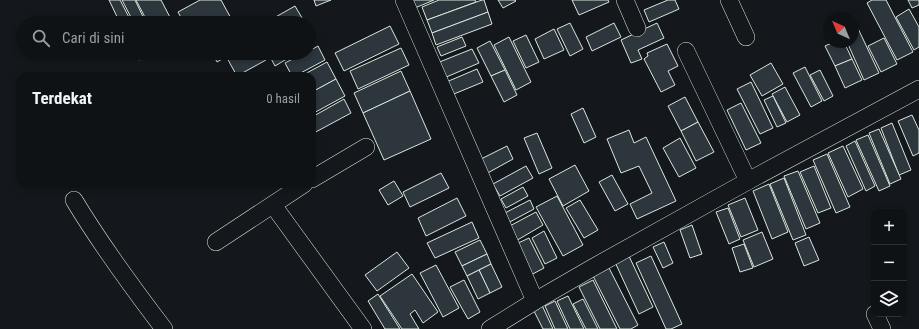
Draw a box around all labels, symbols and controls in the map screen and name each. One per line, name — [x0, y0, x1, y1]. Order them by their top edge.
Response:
north arrow — [823, 12, 859, 48]
search box — [16, 16, 316, 60]
icon: search — [30, 27, 52, 49]
text: Cari di sini — [62, 29, 124, 47]
text: Terdekat — [32, 88, 92, 108]
text: 0 hasil — [266, 91, 300, 106]
map controls — [871, 209, 907, 317]
button: + — [871, 209, 907, 245]
button: − — [871, 245, 907, 281]
button: layers — [871, 281, 907, 317]

